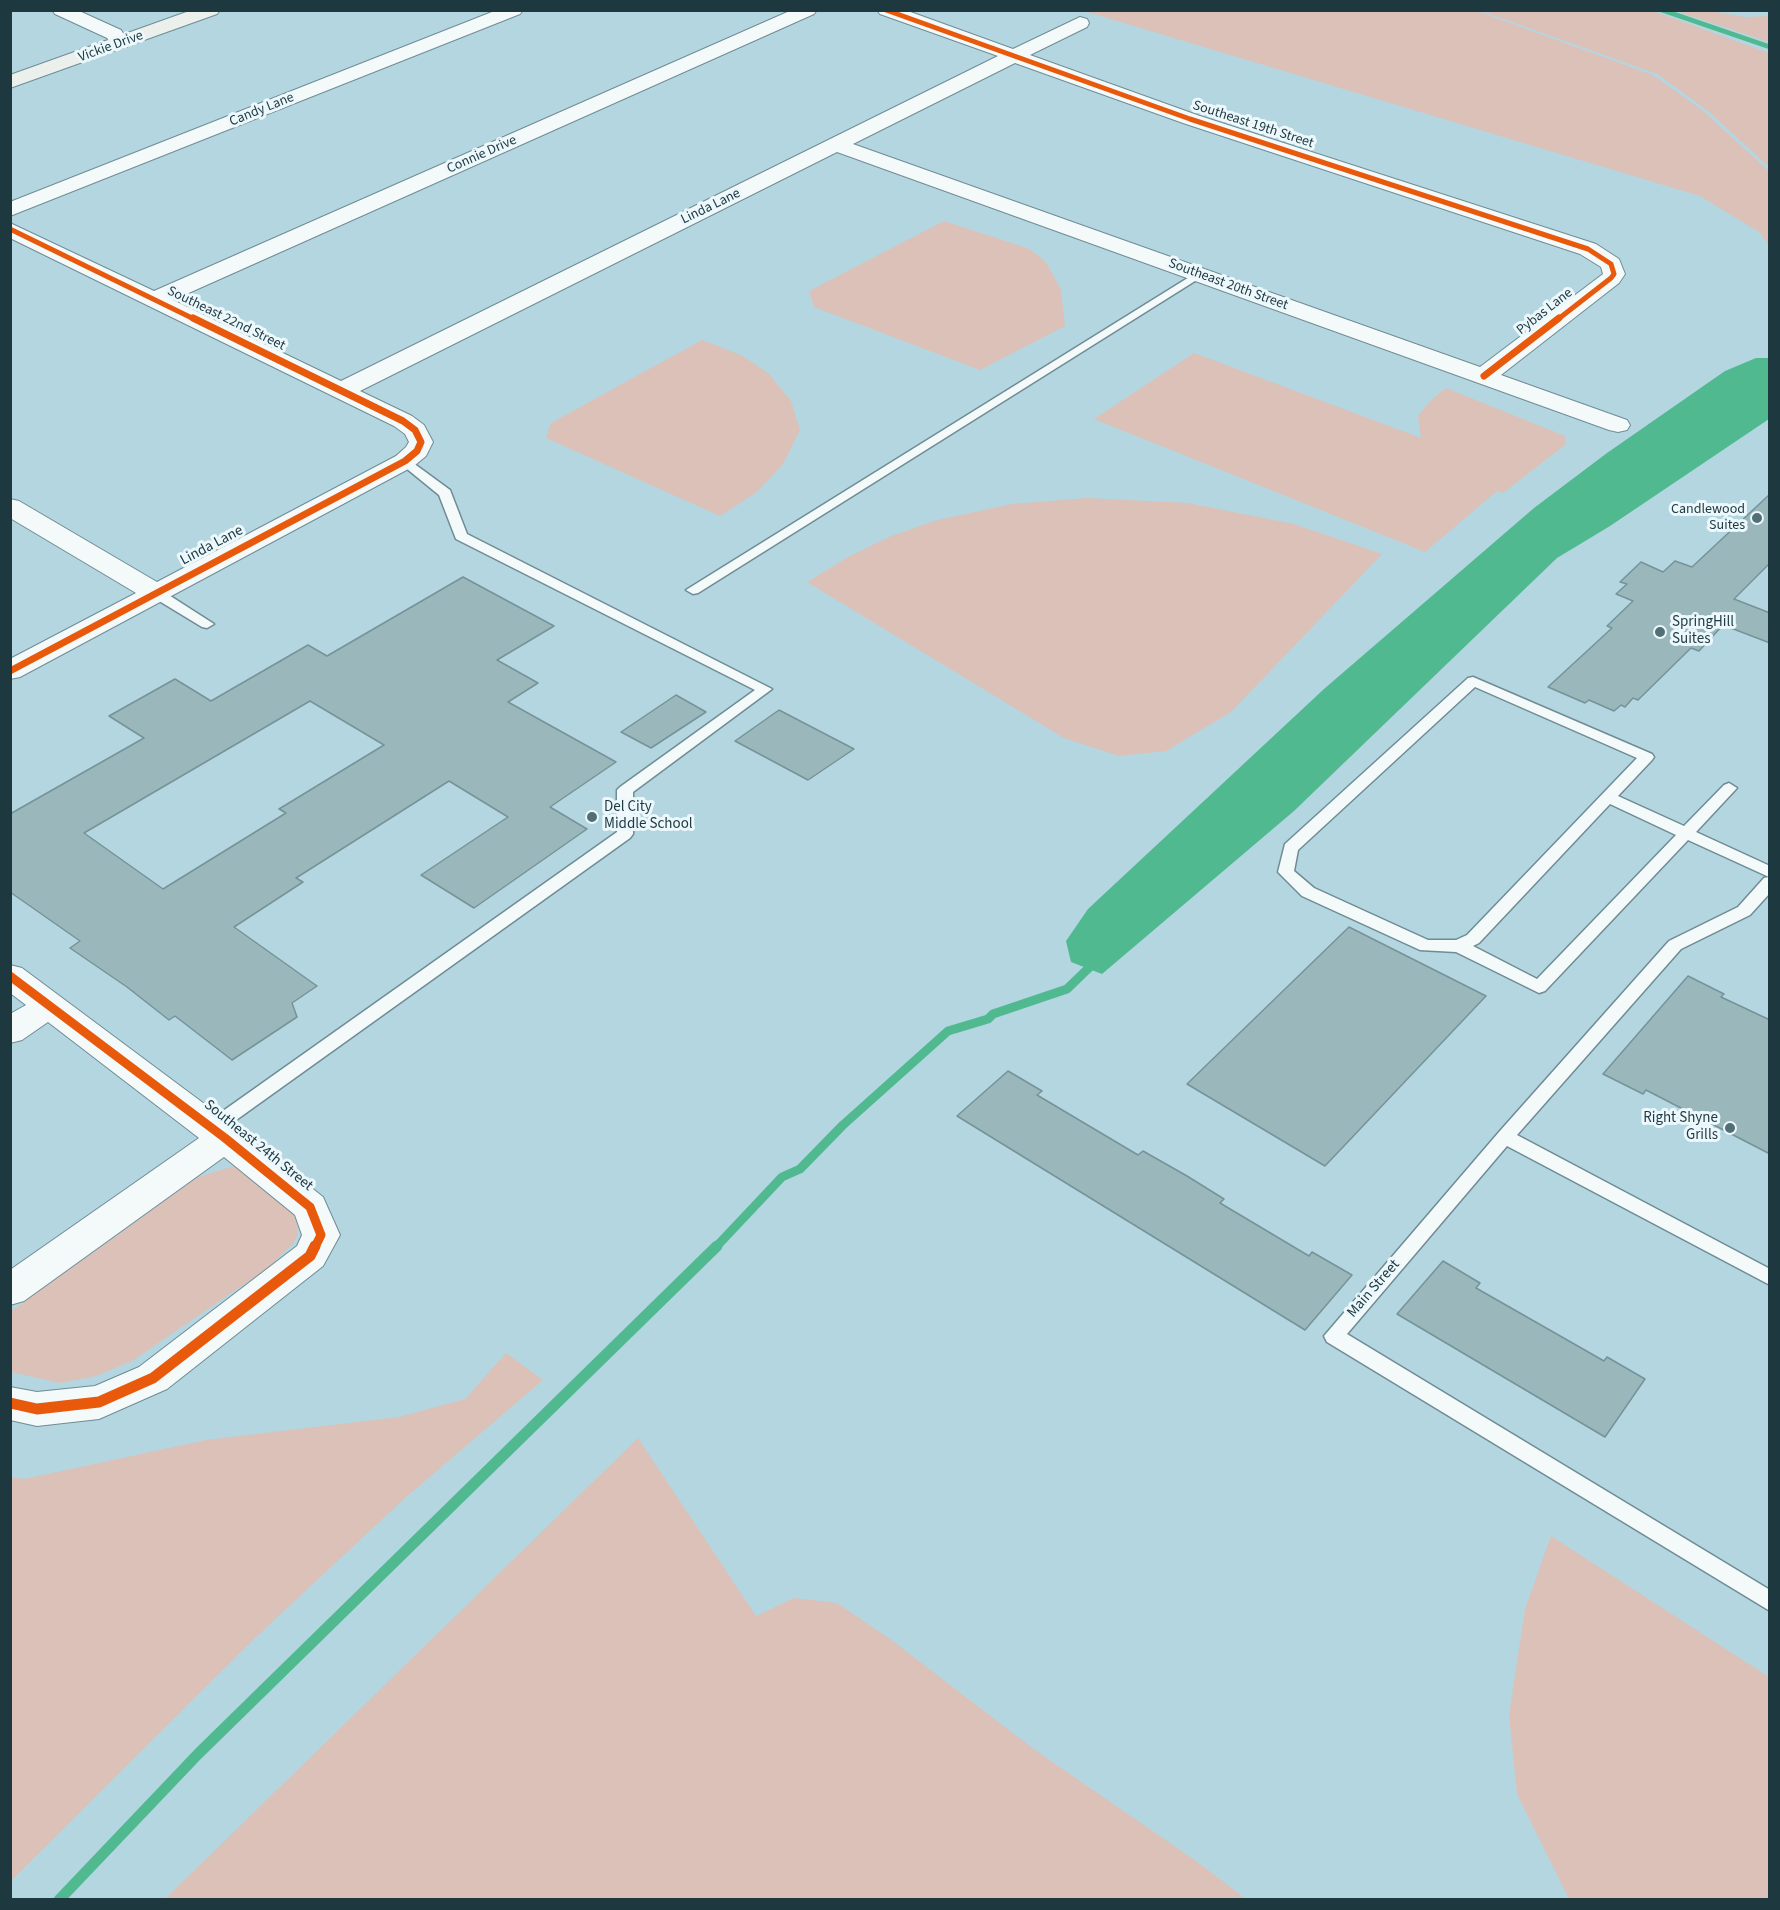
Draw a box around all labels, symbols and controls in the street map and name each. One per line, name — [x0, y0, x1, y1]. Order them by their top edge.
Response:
street label: Vickie Drive — [76, 28, 146, 66]
street label: Candy Lane — [227, 89, 297, 131]
street label: Southeast 19th Street — [1190, 98, 1316, 152]
street label: Connie Drive — [445, 132, 519, 178]
street label: Linda Lane — [679, 185, 743, 229]
street label: Southeast 20th Street — [1166, 256, 1290, 314]
street label: Southeast 22nd Street — [164, 283, 288, 355]
street label: Pybas Lane — [1514, 285, 1576, 339]
place label: Candlewood Suites — [1671, 502, 1745, 534]
marker: Candlewood Suites — [1750, 511, 1764, 525]
street label: Linda Lane — [178, 522, 246, 570]
place label: SpringHill Suites — [1672, 614, 1734, 649]
marker: SpringHill Suites — [1653, 625, 1667, 639]
place label: Del City Middle School — [604, 799, 693, 834]
marker: Del City Middle School — [585, 810, 599, 824]
street label: Southeast 24th Street — [200, 1096, 316, 1196]
place label: Right Shyne Grills — [1643, 1110, 1718, 1145]
marker: Right Shyne Grills — [1723, 1121, 1737, 1135]
street label: Main Street — [1344, 1256, 1404, 1322]

